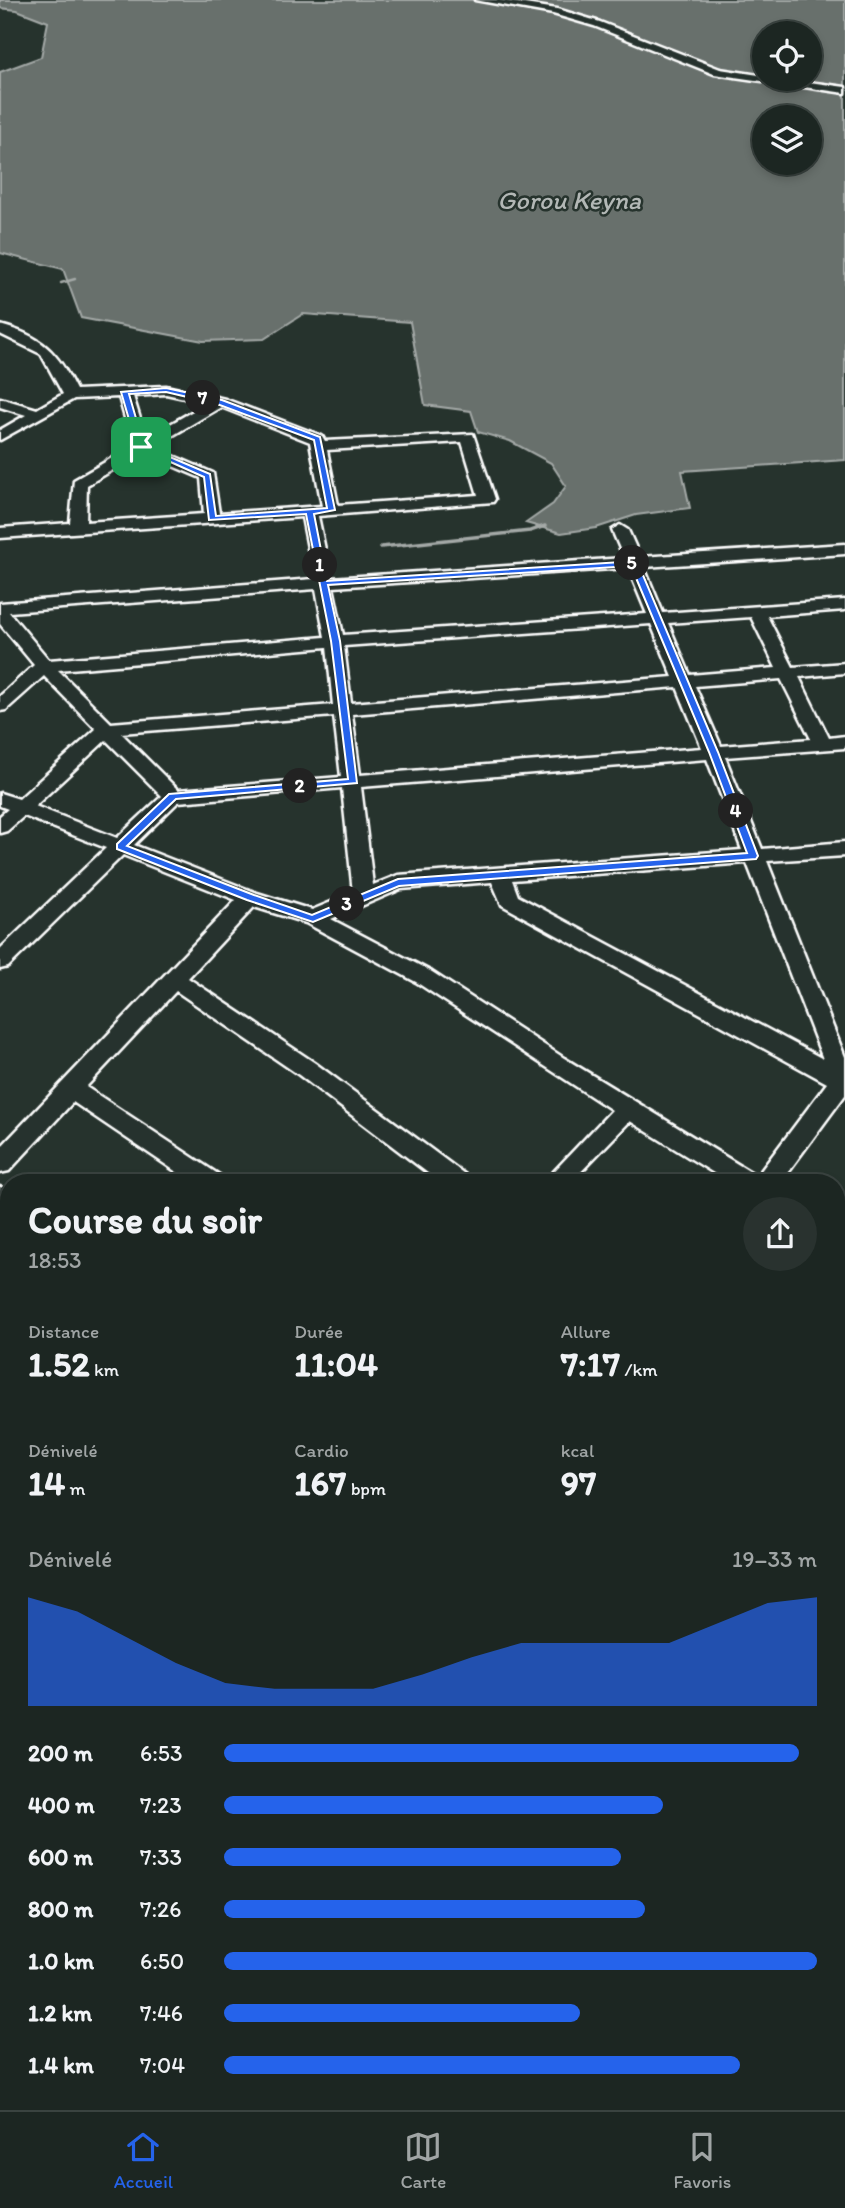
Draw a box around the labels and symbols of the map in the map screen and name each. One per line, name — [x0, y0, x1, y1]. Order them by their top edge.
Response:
water label: Gorou Keyna — [497, 184, 642, 216]
pin: 7 — [186, 380, 220, 416]
pin — [111, 417, 171, 477]
pin: 5 — [614, 546, 650, 580]
pin: 1 — [302, 548, 338, 582]
pin: 2 — [282, 768, 318, 804]
pin: 4 — [718, 794, 754, 828]
pin: 3 — [330, 886, 364, 922]

